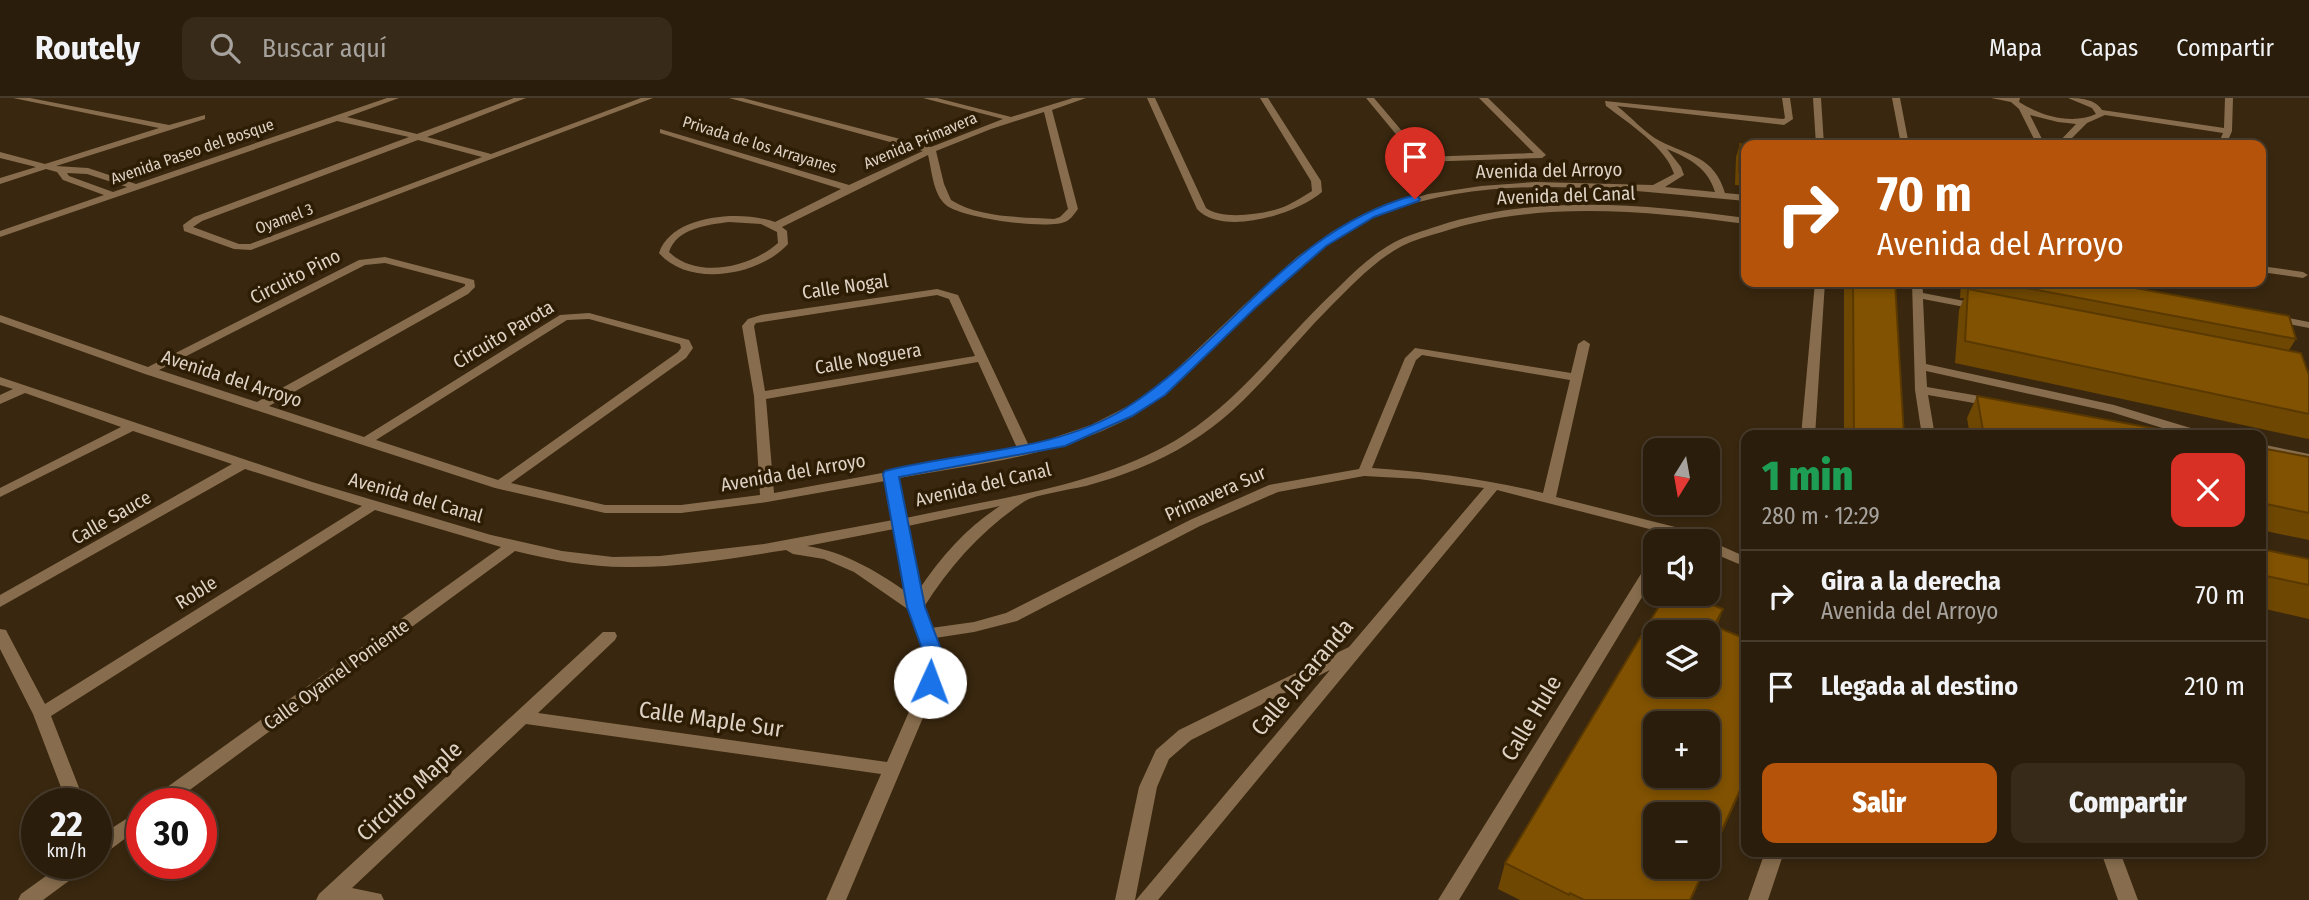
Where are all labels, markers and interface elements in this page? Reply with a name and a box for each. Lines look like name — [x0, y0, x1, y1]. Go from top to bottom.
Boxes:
search box — [182, 17, 672, 80]
text: Routely — [35, 28, 140, 68]
icon: search — [206, 29, 244, 67]
text: Buscar aquí — [262, 33, 387, 64]
text: Mapa — [1989, 34, 2042, 62]
text: Capas — [2080, 34, 2138, 62]
text: Compartir — [2176, 34, 2274, 62]
street label: Avenida Primavera — [861, 108, 980, 173]
street label: Privada de los Arrayanes — [680, 112, 840, 177]
street label: Avenida Paseo del Bosque — [108, 115, 276, 188]
pin — [1385, 127, 1445, 199]
icon: arrive — [1396, 138, 1434, 176]
street label: Avenida del Arroyo — [1476, 158, 1623, 183]
text: 70 m — [1877, 165, 1972, 224]
icon: right — [1762, 168, 1853, 259]
street label: Avenida del Canal — [1496, 182, 1636, 209]
street label: Oyamel 3 — [253, 199, 316, 238]
text: Avenida del Arroyo — [1877, 225, 2124, 263]
street label: Circuito Pino — [246, 244, 344, 309]
street label: Calle Nogal — [801, 269, 890, 304]
street label: Circuito Parota — [449, 295, 558, 373]
street label: Calle Noguera — [813, 338, 923, 379]
street label: Avenida del Arroyo — [159, 345, 305, 412]
north arrow — [1643, 438, 1720, 514]
map controls — [1643, 438, 1720, 879]
street label: Avenida del Arroyo — [719, 448, 867, 497]
text: 1 min — [1762, 451, 1853, 501]
button: close — [2171, 453, 2245, 527]
street label: Avenida del Canal — [913, 458, 1053, 511]
street label: Primavera Sur — [1161, 461, 1270, 526]
street label: Avenida del Canal — [346, 467, 486, 528]
street label: Calle Sauce — [67, 485, 155, 549]
text: 280 m · 12:29 — [1762, 502, 1880, 530]
button: sound — [1643, 529, 1720, 606]
text: Gira a la derecha — [1821, 566, 2001, 597]
street label: Roble — [171, 571, 221, 614]
icon: right — [1762, 577, 1800, 615]
text: 70 m — [2195, 580, 2245, 611]
text: Avenida del Arroyo — [1821, 597, 1998, 625]
street label: Calle Jacaranda — [1245, 613, 1359, 741]
street label: Calle Oyamel Poniente — [259, 614, 414, 735]
button: layers — [1643, 620, 1720, 697]
position arrow — [893, 645, 967, 719]
icon: arrive — [1762, 668, 1800, 706]
street label: Calle Hule — [1495, 670, 1567, 766]
text: Llegada al destino — [1821, 671, 2018, 702]
text: 210 m — [2184, 671, 2245, 702]
street label: Calle Maple Sur — [637, 695, 785, 743]
button: + — [1643, 711, 1720, 788]
street label: Circuito Maple — [350, 735, 468, 847]
button: Salir — [1762, 763, 1997, 843]
button: Compartir — [2011, 763, 2245, 843]
speed limit sign: 30 — [126, 788, 217, 879]
button: − — [1643, 802, 1720, 879]
text: 22 — [50, 803, 83, 845]
text: km/h — [46, 840, 87, 862]

